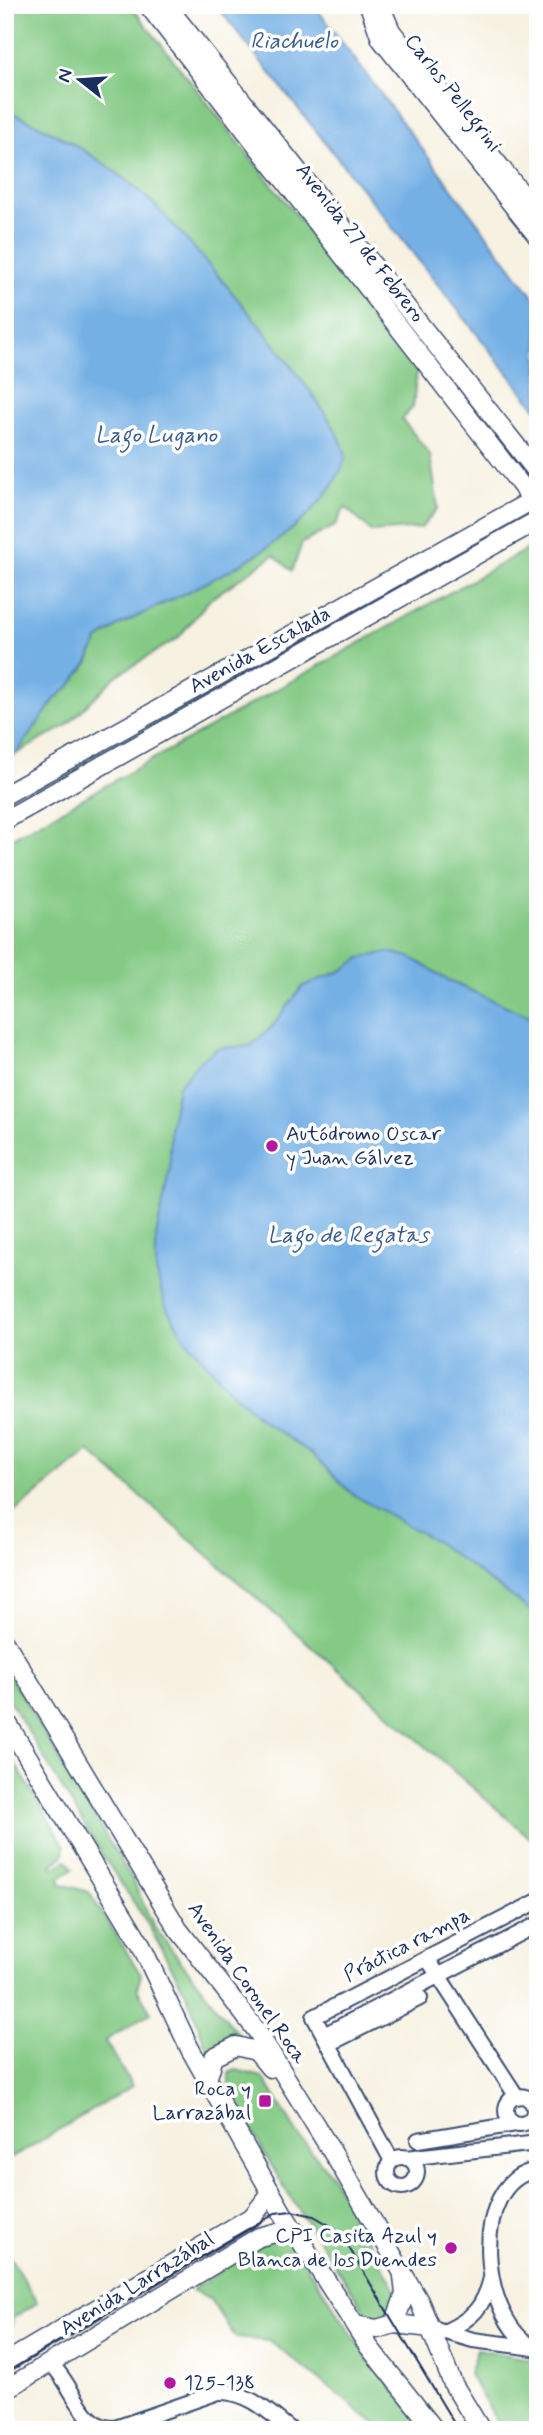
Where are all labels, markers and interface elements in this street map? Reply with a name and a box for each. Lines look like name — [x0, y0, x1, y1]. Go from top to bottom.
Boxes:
water label: Riachuelo — [250, 27, 339, 57]
street label: Carlos Pellegrini — [396, 28, 508, 159]
north arrow — [46, 46, 116, 116]
text: N — [51, 66, 79, 85]
street label: Avenida 27 de Febrero — [289, 158, 431, 328]
water label: Lago Lugano — [95, 421, 218, 453]
street label: Avenida Escalada — [184, 600, 336, 700]
place label: Autódromo Oscar y Juan Gálvez — [286, 1120, 441, 1172]
marker: Autódromo Oscar y Juan Gálvez — [264, 1138, 280, 1154]
water label: Lago de Regatas — [267, 1221, 430, 1253]
street label: Avenida Coronel Roca — [181, 1897, 314, 2070]
street label: Práctica rampa — [339, 1901, 475, 1989]
place label: Roca y Larrazábal — [153, 2075, 251, 2127]
marker: Roca y Larrazábal — [257, 2093, 273, 2109]
place label: CPI Casita Azul y Blanca de los Duendes — [238, 2222, 437, 2274]
street label: Avenida Larrazábal — [55, 2225, 219, 2343]
marker: CPI Casita Azul y Blanca de los Duendes — [443, 2240, 459, 2256]
place label: 125-138 — [184, 2369, 255, 2397]
marker: 125-138 — [162, 2375, 178, 2391]

